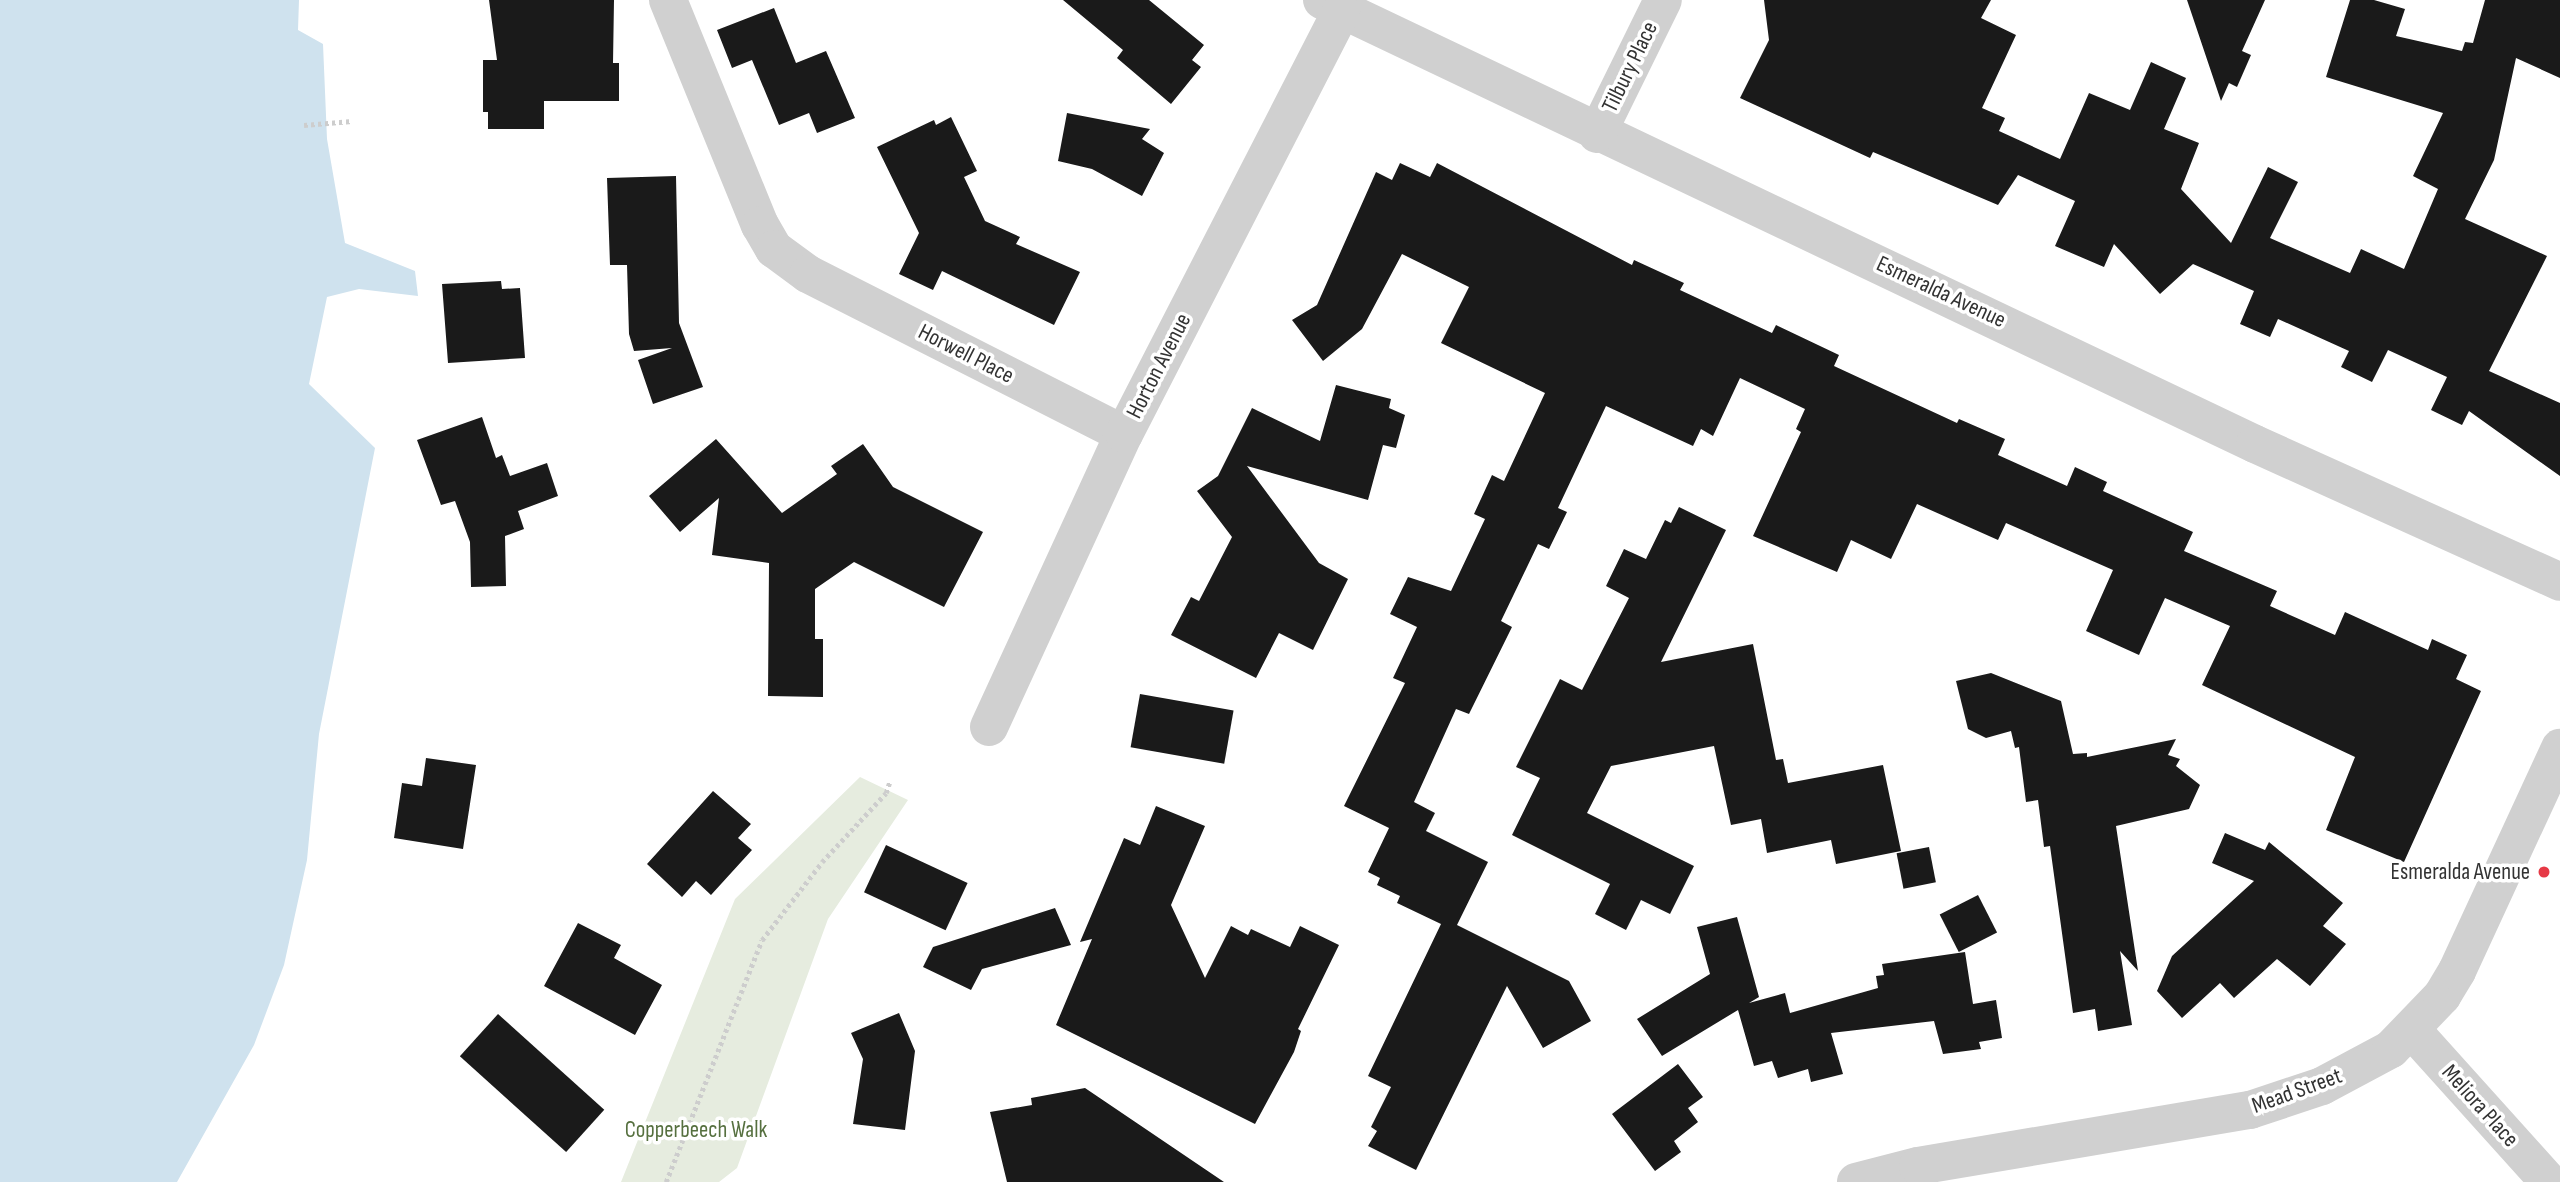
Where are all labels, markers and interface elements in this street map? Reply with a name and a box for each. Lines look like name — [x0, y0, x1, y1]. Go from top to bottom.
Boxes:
street label: Tilbury Place — [1596, 17, 1664, 117]
street label: Esmeralda Avenue — [1872, 250, 2010, 334]
street label: Horton Avenue — [1121, 309, 1197, 423]
street label: Horwell Place — [914, 318, 1018, 390]
place label: Esmeralda Avenue — [2391, 858, 2530, 886]
marker: Esmeralda Avenue — [2536, 864, 2552, 880]
street label: Meliora Place — [2436, 1059, 2524, 1153]
street label: Mead Street — [2248, 1062, 2346, 1120]
park label: Copperbeech Walk — [625, 1116, 767, 1144]

